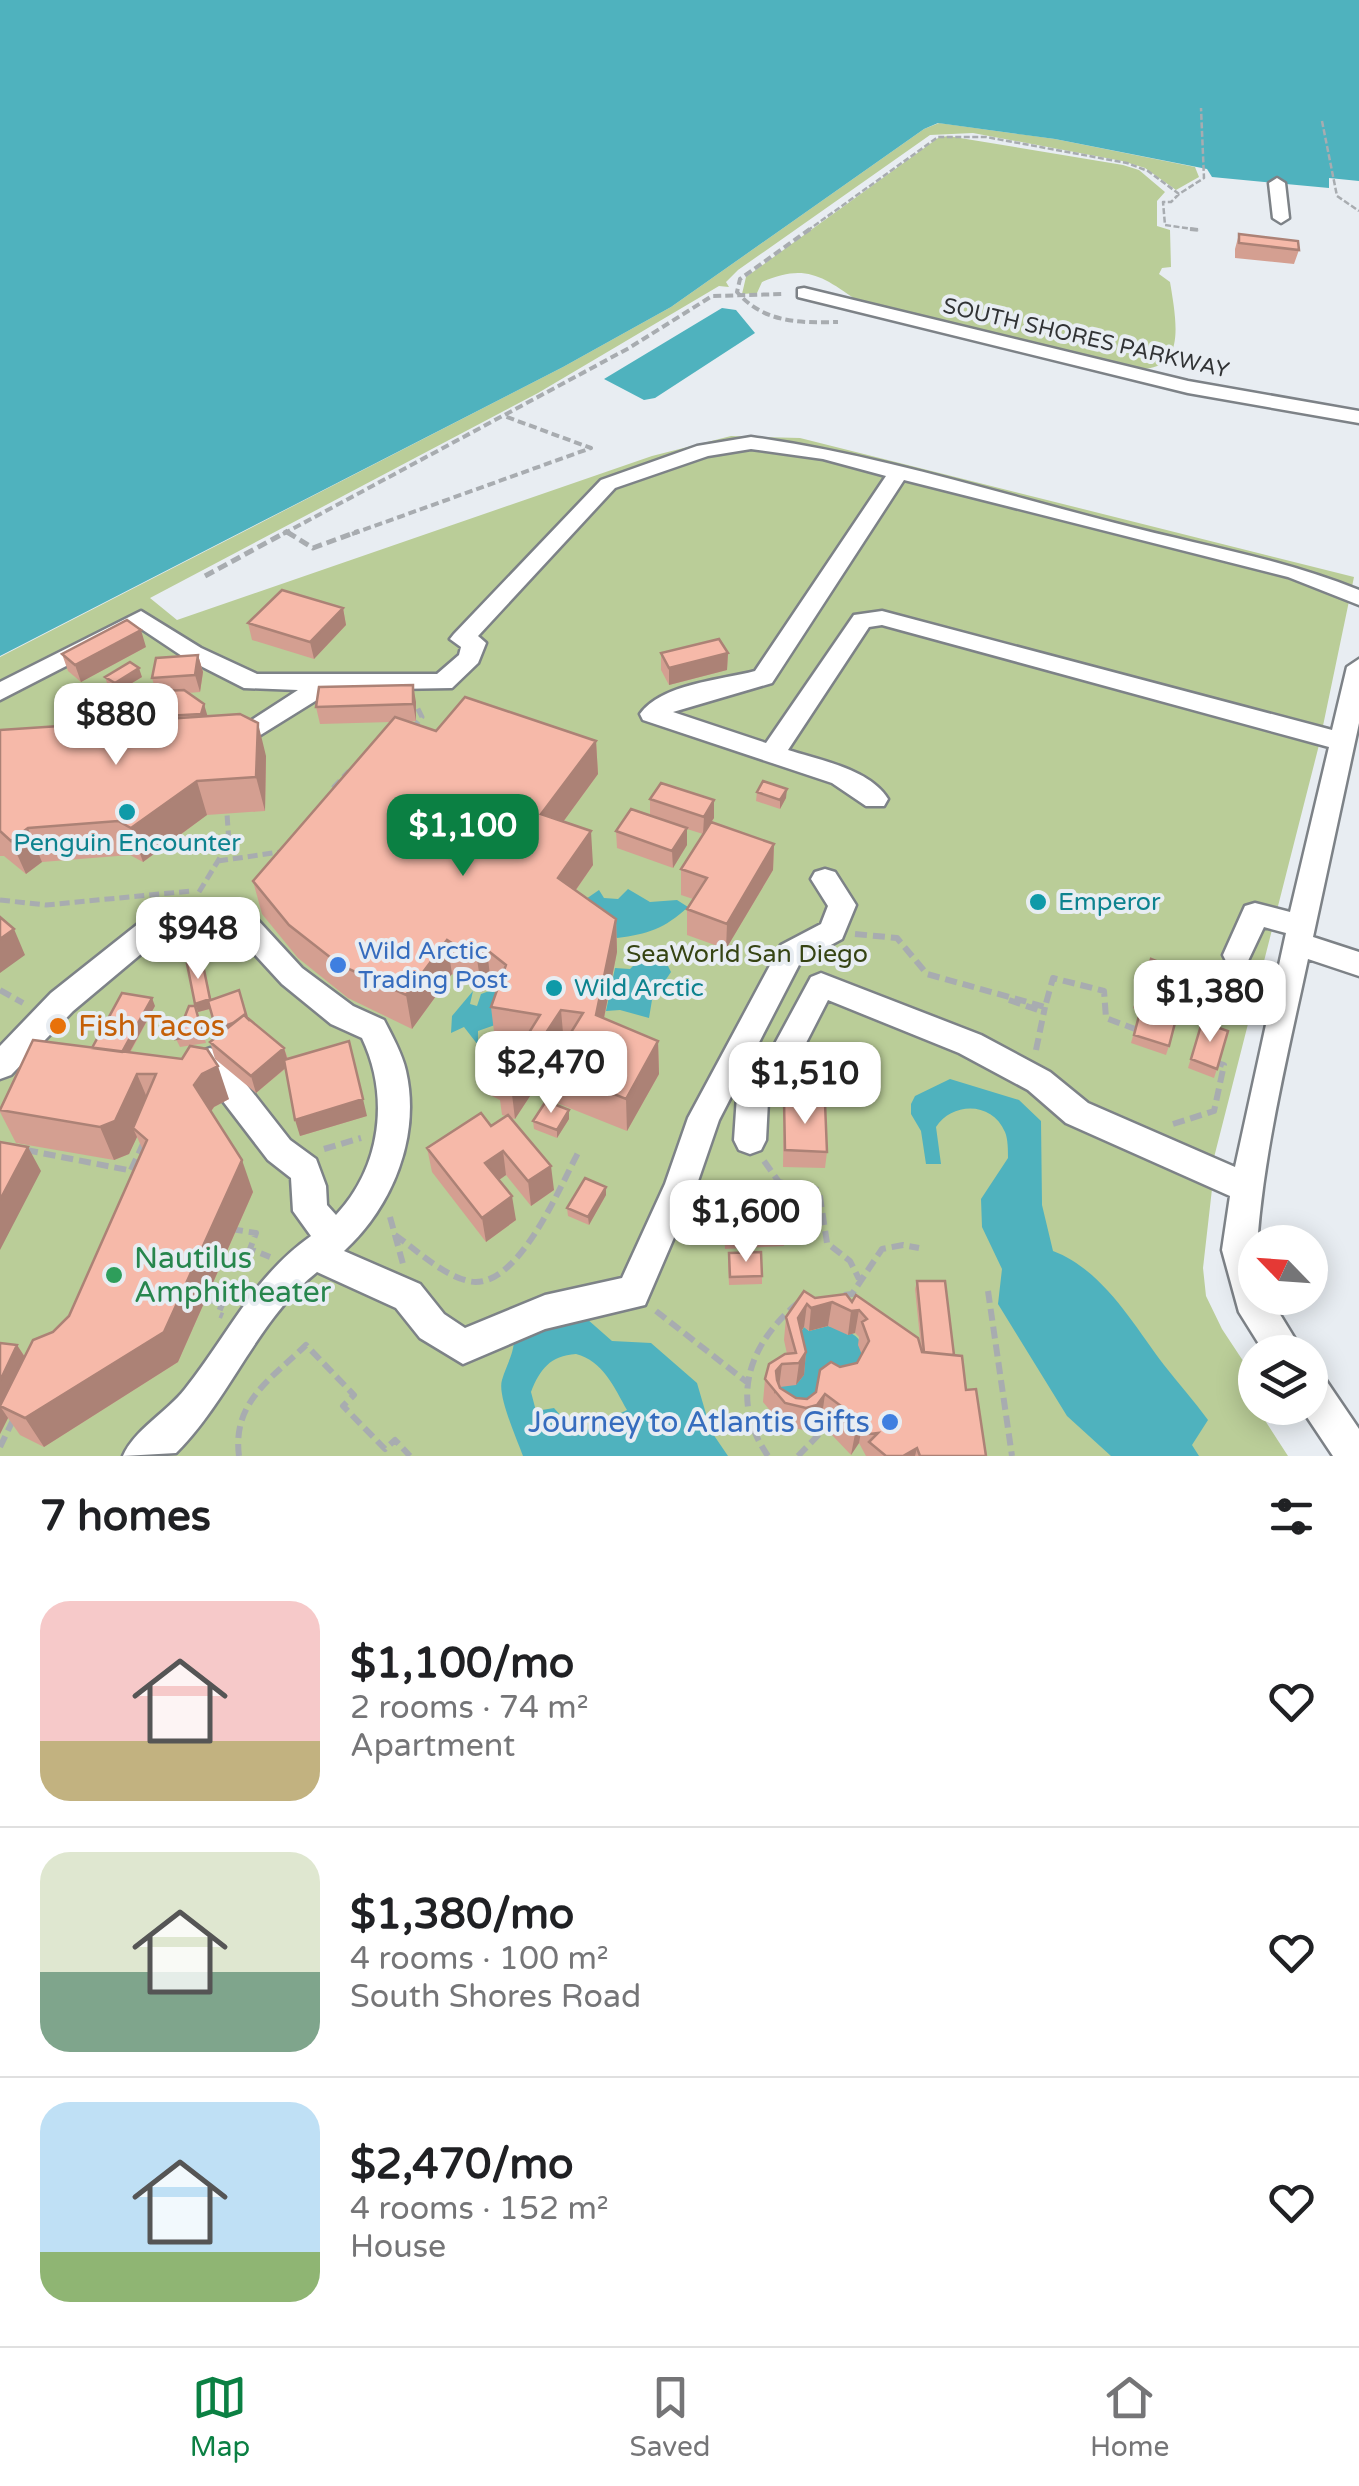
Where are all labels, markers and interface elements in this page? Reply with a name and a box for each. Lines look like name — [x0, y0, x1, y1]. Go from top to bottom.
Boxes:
street label: SOUTH SHORES PARKWAY — [940, 292, 1232, 384]
pin: $880 — [57, 683, 175, 768]
text: $880 — [76, 696, 156, 734]
pin: $1,100 — [382, 794, 544, 879]
marker: Penguin Encounter — [116, 801, 138, 823]
text: $1,100 — [409, 807, 517, 845]
place label: Penguin Encounter — [13, 828, 241, 858]
place label: Emperor — [1058, 887, 1161, 917]
marker: Emperor — [1027, 891, 1049, 913]
pin: $948 — [139, 897, 257, 982]
text: $948 — [158, 910, 238, 948]
place label: Wild Arctic Trading Post — [358, 936, 508, 995]
park label: SeaWorld San Diego — [626, 939, 868, 969]
marker: Wild Arctic Trading Post — [327, 954, 349, 976]
pin: $1,380 — [1129, 960, 1291, 1045]
place label: Wild Arctic — [574, 973, 704, 1003]
text: $1,380 — [1156, 973, 1264, 1011]
marker: Wild Arctic — [543, 977, 565, 999]
place label: Fish Tacos — [78, 1008, 225, 1045]
marker: Fish Tacos — [47, 1015, 69, 1037]
pin: $2,470 — [470, 1031, 632, 1116]
pin: $1,510 — [724, 1042, 886, 1127]
text: $2,470 — [497, 1044, 605, 1082]
text: $1,510 — [751, 1055, 859, 1093]
pin: $1,600 — [665, 1180, 827, 1265]
text: $1,600 — [692, 1193, 800, 1231]
north arrow — [1238, 1225, 1328, 1315]
map controls — [1238, 1225, 1328, 1425]
place label: Nautilus Amphitheater — [134, 1240, 332, 1311]
marker: Nautilus Amphitheater — [103, 1264, 125, 1286]
button: layers — [1238, 1335, 1328, 1425]
place label: Journey to Atlantis Gifts — [528, 1404, 870, 1441]
marker: Journey to Atlantis Gifts — [879, 1411, 901, 1433]
icon: filters — [1264, 1489, 1319, 1544]
text: 7 homes — [40, 1491, 211, 1542]
text: $1,100/mo — [350, 1638, 574, 1689]
icon: home — [120, 1641, 240, 1761]
icon: heart — [1264, 1674, 1319, 1729]
text: 2 rooms · 74 m² — [350, 1689, 589, 1727]
text: Apartment — [350, 1727, 515, 1765]
text: $1,380/mo — [350, 1889, 574, 1940]
icon: home — [120, 1892, 240, 2012]
icon: heart — [1264, 1925, 1319, 1980]
text: 4 rooms · 100 m² — [350, 1940, 609, 1978]
text: South Shores Road — [350, 1978, 641, 2016]
text: $2,470/mo — [350, 2139, 574, 2190]
icon: home — [120, 2142, 240, 2262]
icon: heart — [1264, 2175, 1319, 2230]
text: 4 rooms · 152 m² — [350, 2190, 609, 2228]
text: House — [350, 2228, 446, 2266]
tab: Map — [190, 2370, 250, 2464]
tab: Saved — [630, 2370, 711, 2464]
tab: Home — [1090, 2370, 1169, 2464]

